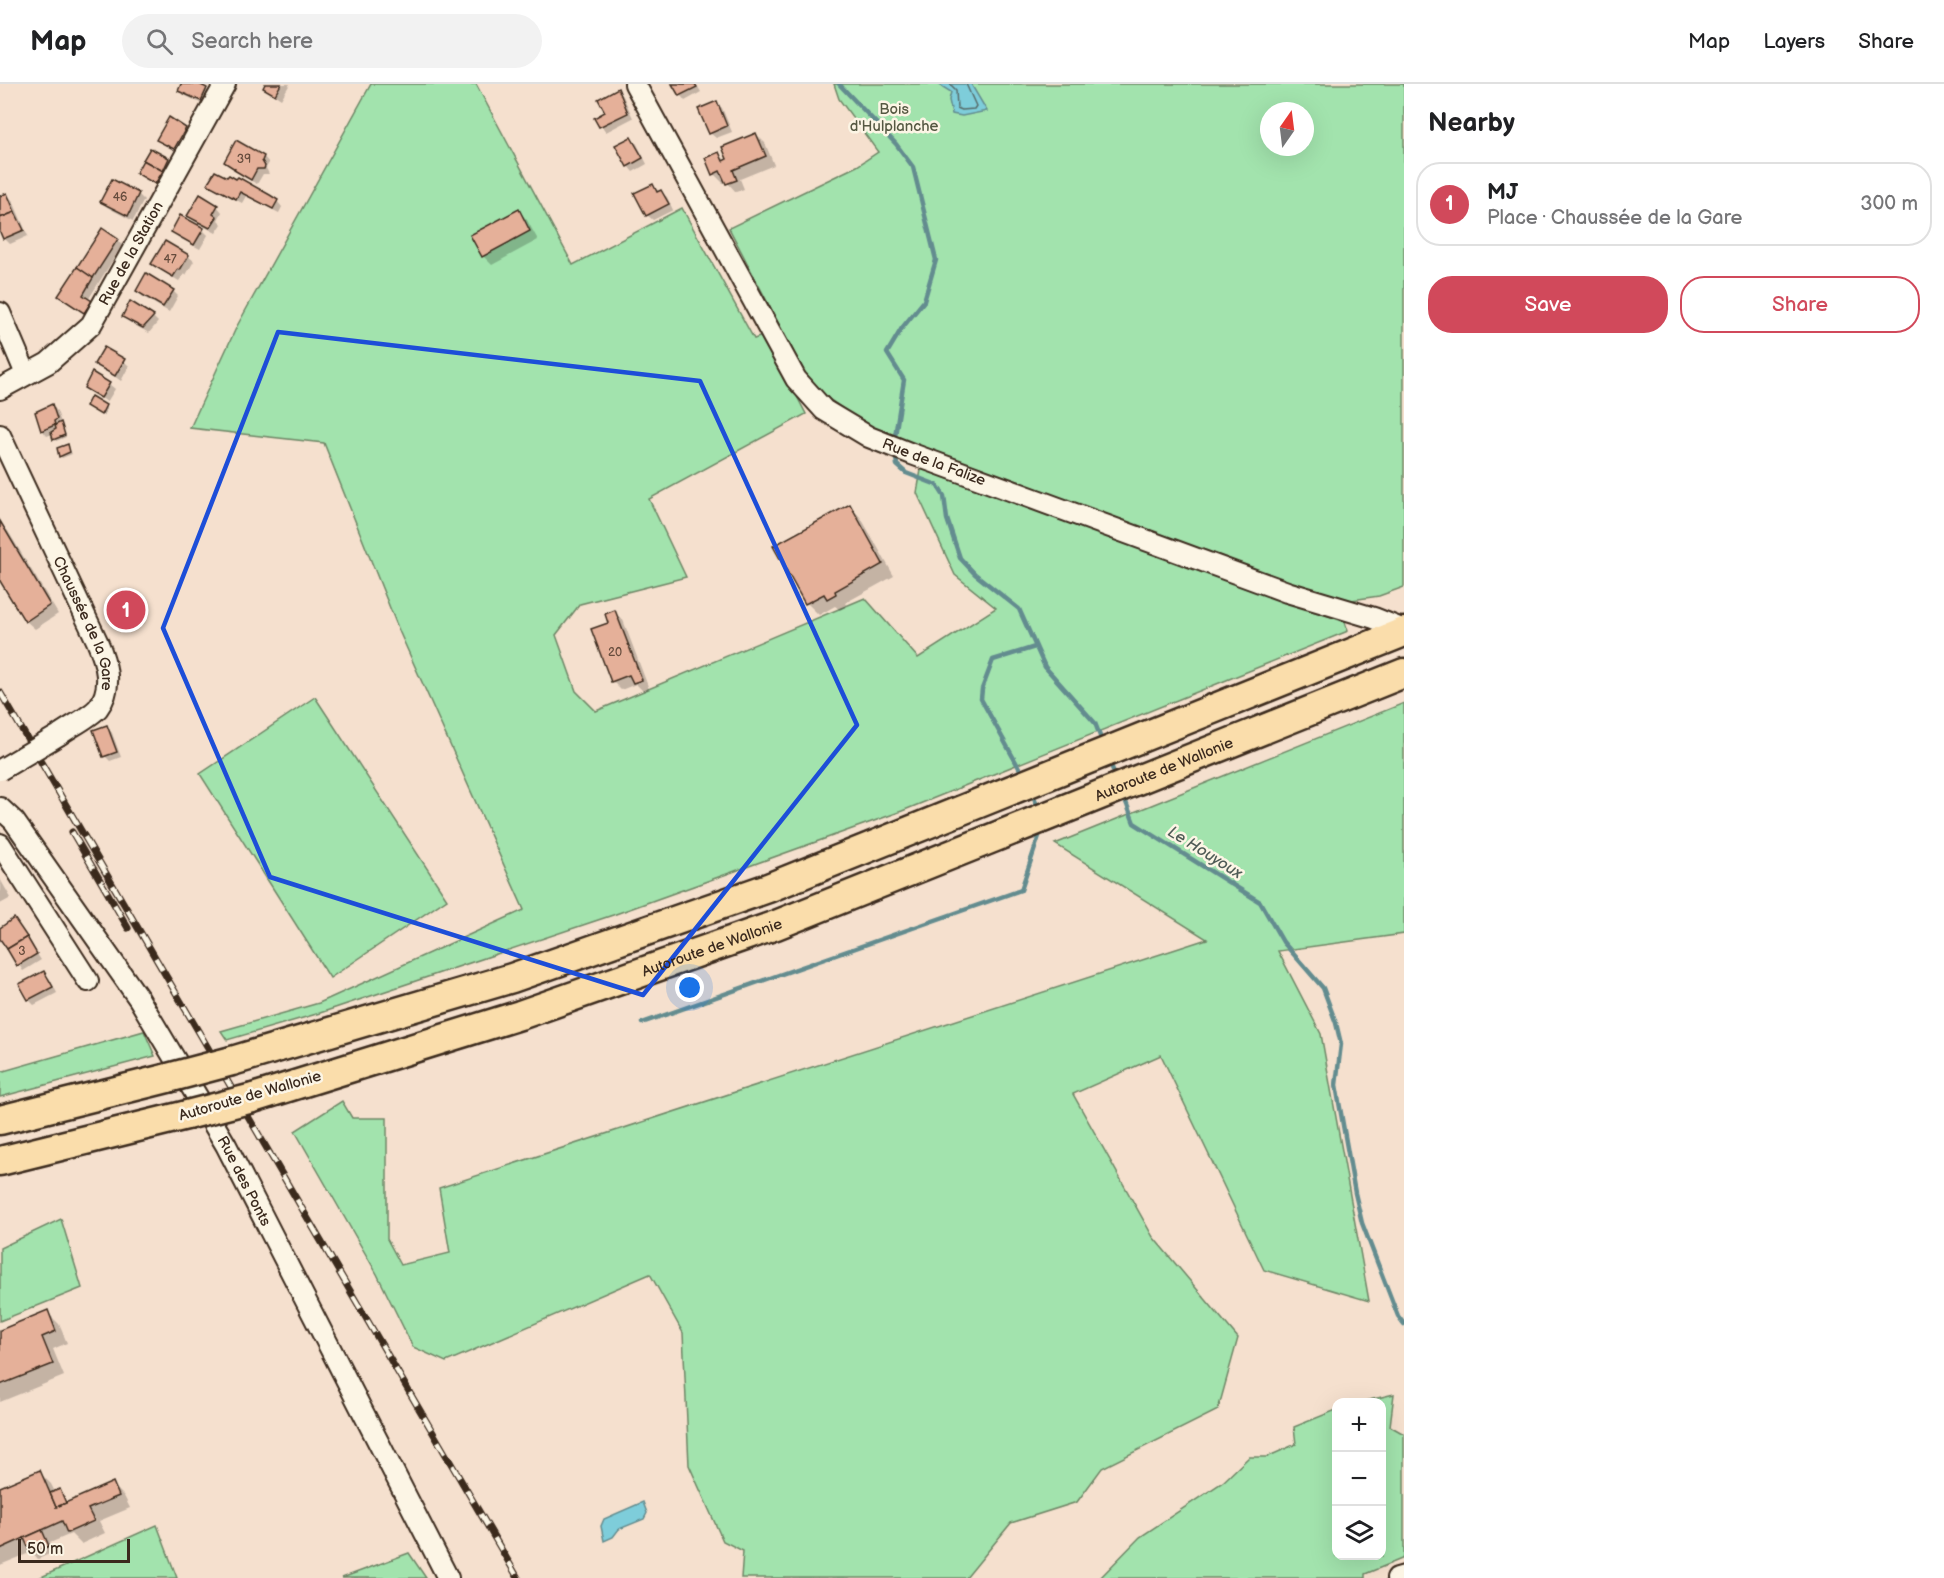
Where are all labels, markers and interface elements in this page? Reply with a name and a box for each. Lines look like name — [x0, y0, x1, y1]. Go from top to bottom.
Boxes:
search box — [122, 14, 542, 68]
text: Map — [30, 25, 86, 58]
icon: search — [143, 25, 176, 58]
text: Search here — [191, 28, 313, 55]
text: Map — [1688, 29, 1730, 54]
text: Layers — [1763, 29, 1825, 54]
text: Share — [1858, 29, 1914, 54]
park label: Bois d'Hulplanche — [850, 100, 938, 136]
north arrow — [1260, 102, 1314, 156]
text: Nearby — [1428, 108, 1515, 139]
house number: 39 — [237, 152, 251, 167]
text: MJ — [1487, 179, 1518, 206]
house number: 46 — [113, 190, 127, 205]
text: 1 — [1445, 192, 1454, 216]
text: 300 m — [1860, 192, 1918, 216]
street label: Rue de la Station — [94, 198, 167, 309]
text: Place · Chaussée de la Gare — [1487, 206, 1742, 230]
house number: 47 — [163, 252, 177, 267]
button: Save — [1428, 276, 1668, 333]
button: Share — [1680, 276, 1920, 333]
street label: Rue de la Falize — [880, 434, 989, 490]
street label: Chaussée de la Gare — [49, 553, 117, 692]
pin: 1 — [106, 588, 146, 632]
house number: 20 — [608, 645, 622, 660]
street label: Autoroute de Wallonie — [1092, 733, 1236, 806]
water label: Le Houyoux — [1164, 823, 1246, 884]
street label: Autoroute de Wallonie — [639, 914, 785, 981]
house number: 3 — [18, 944, 26, 959]
your location — [675, 973, 704, 1002]
street label: Autoroute de Wallonie — [177, 1067, 323, 1125]
street label: Rue des Ponts — [213, 1132, 276, 1230]
map controls — [1332, 1398, 1386, 1560]
button: + — [1332, 1398, 1386, 1452]
button: − — [1332, 1452, 1386, 1506]
button: layers — [1332, 1506, 1386, 1560]
scale bar — [18, 1536, 130, 1564]
text: 50 m — [27, 1540, 63, 1559]

